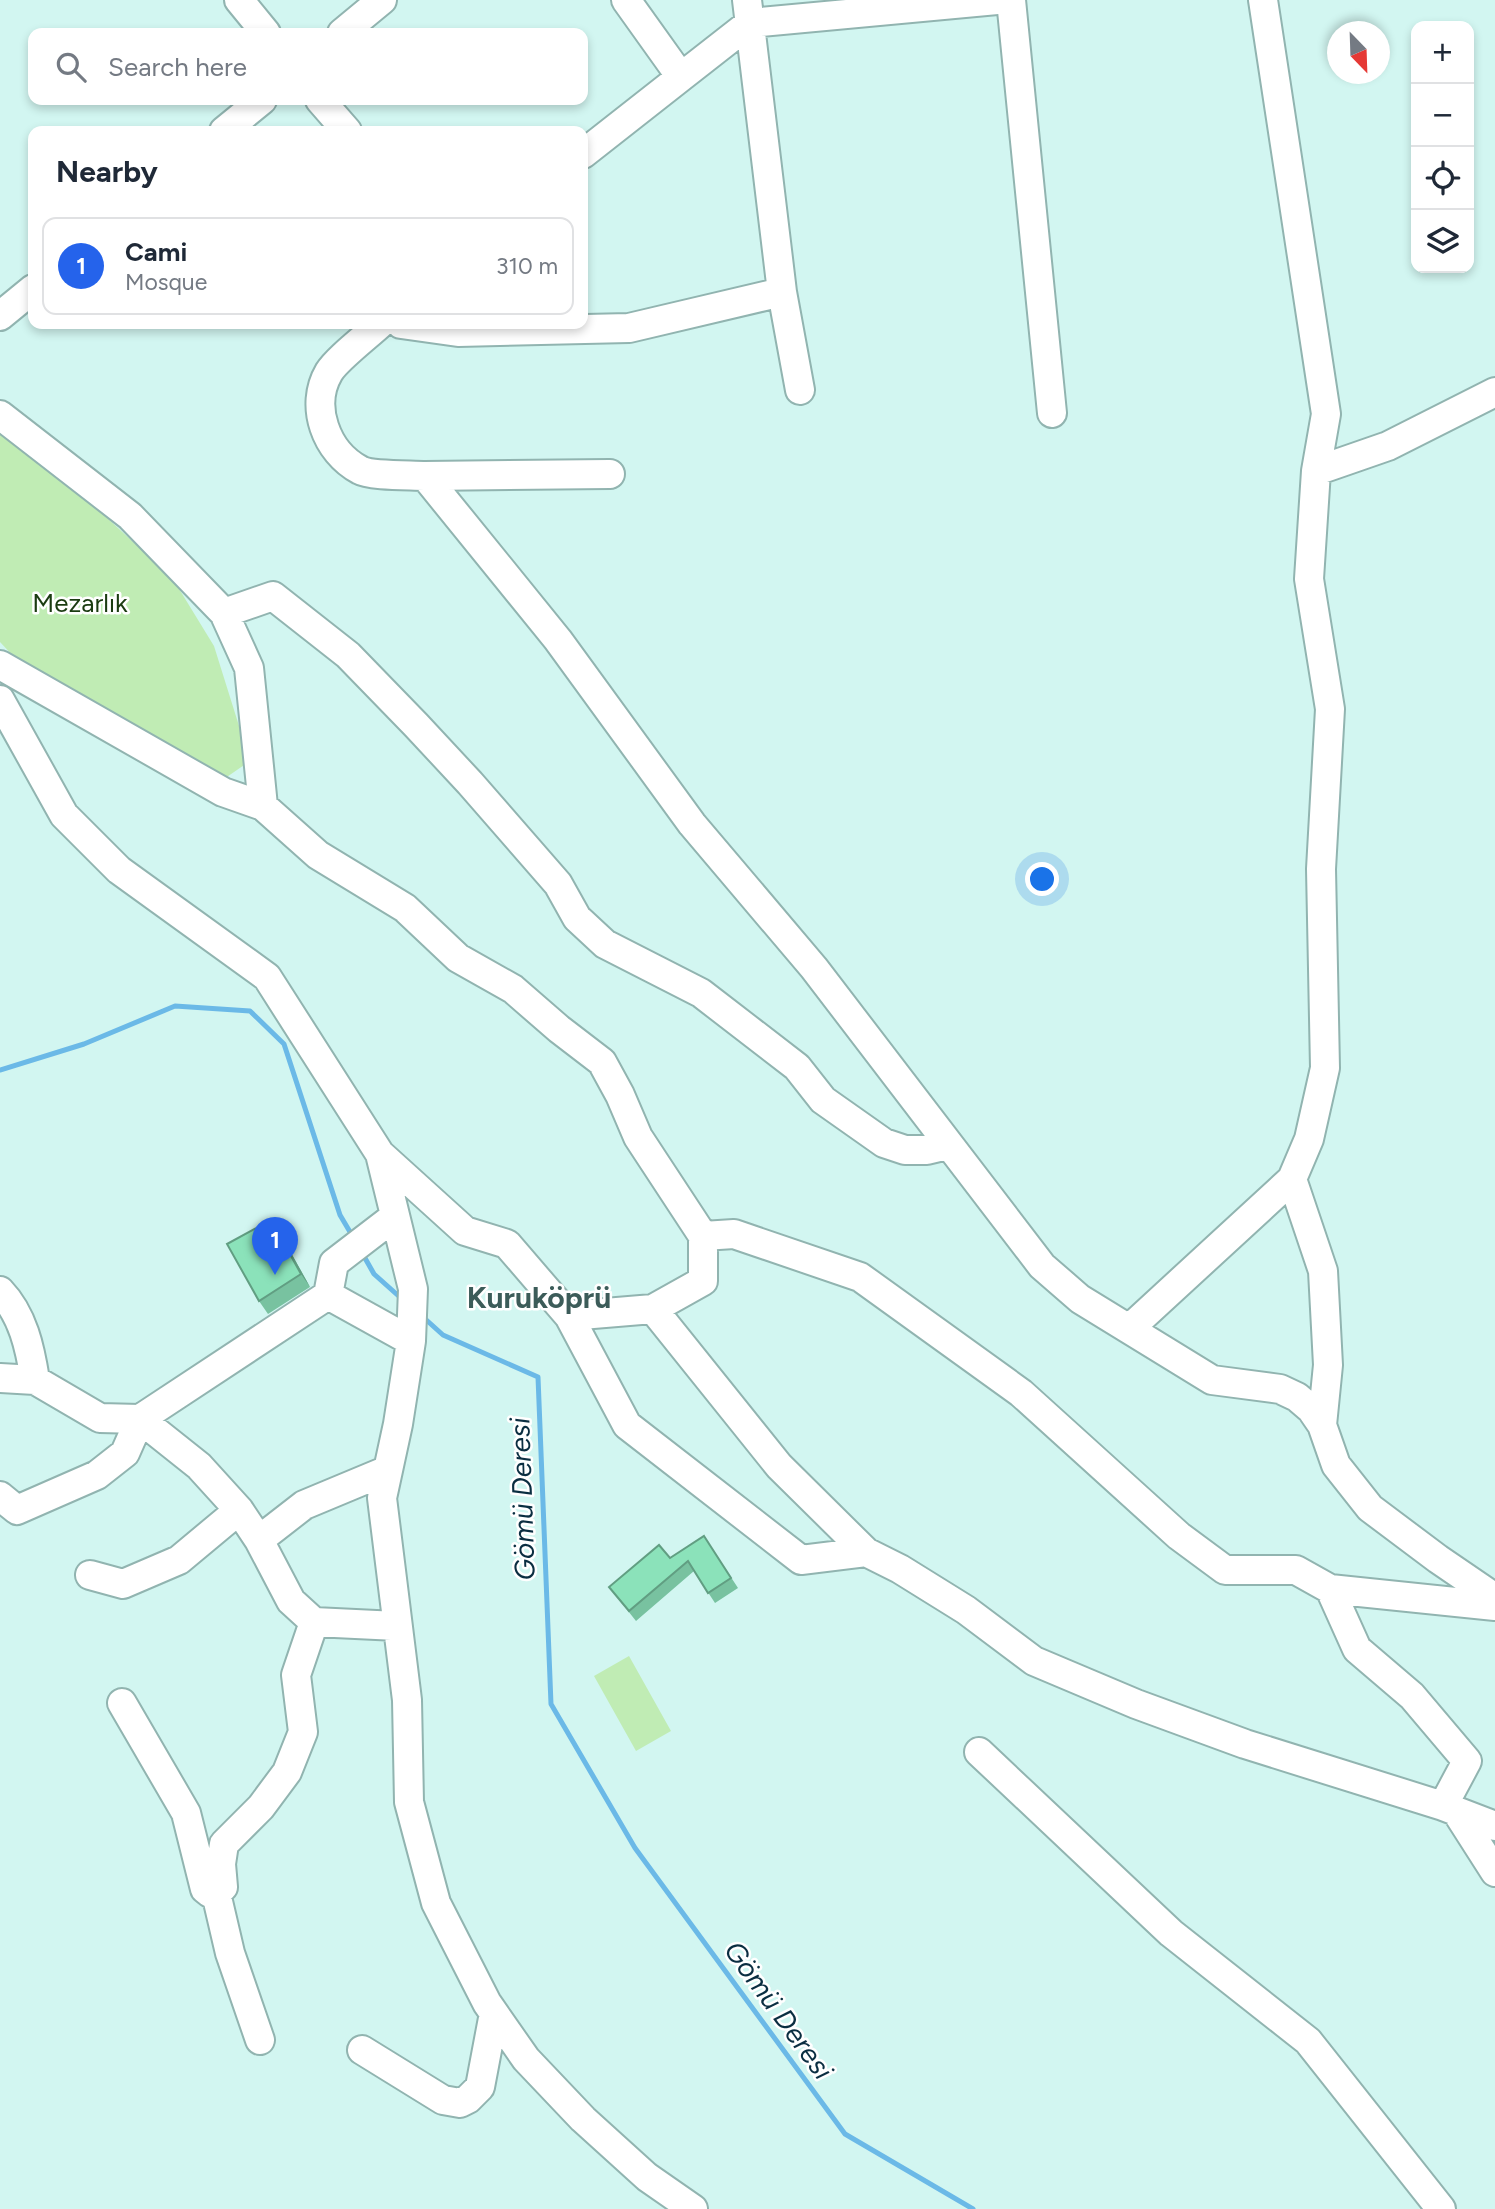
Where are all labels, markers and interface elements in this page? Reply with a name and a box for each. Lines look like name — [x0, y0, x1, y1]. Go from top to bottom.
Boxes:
north arrow — [1327, 21, 1390, 84]
map controls — [1411, 21, 1474, 273]
button: + — [1411, 21, 1474, 84]
search box — [28, 28, 588, 105]
icon: search — [52, 48, 90, 86]
text: Search here — [108, 51, 247, 83]
button: − — [1411, 84, 1474, 147]
button: locate — [1411, 147, 1474, 210]
text: Nearby — [56, 153, 158, 190]
button: layers — [1411, 210, 1474, 273]
text: Cami — [125, 236, 187, 268]
text: 1 — [76, 252, 86, 280]
text: 310 m — [496, 252, 558, 280]
text: Mosque — [125, 268, 207, 296]
park label: Mezarlık — [32, 587, 128, 619]
your location — [1025, 862, 1059, 896]
pin: 1 — [252, 1217, 298, 1275]
district label: Kuruköprü — [467, 1279, 611, 1316]
water label: Gömü Deresi — [502, 1416, 542, 1581]
water label: Gömü Deresi — [717, 1934, 841, 2086]

